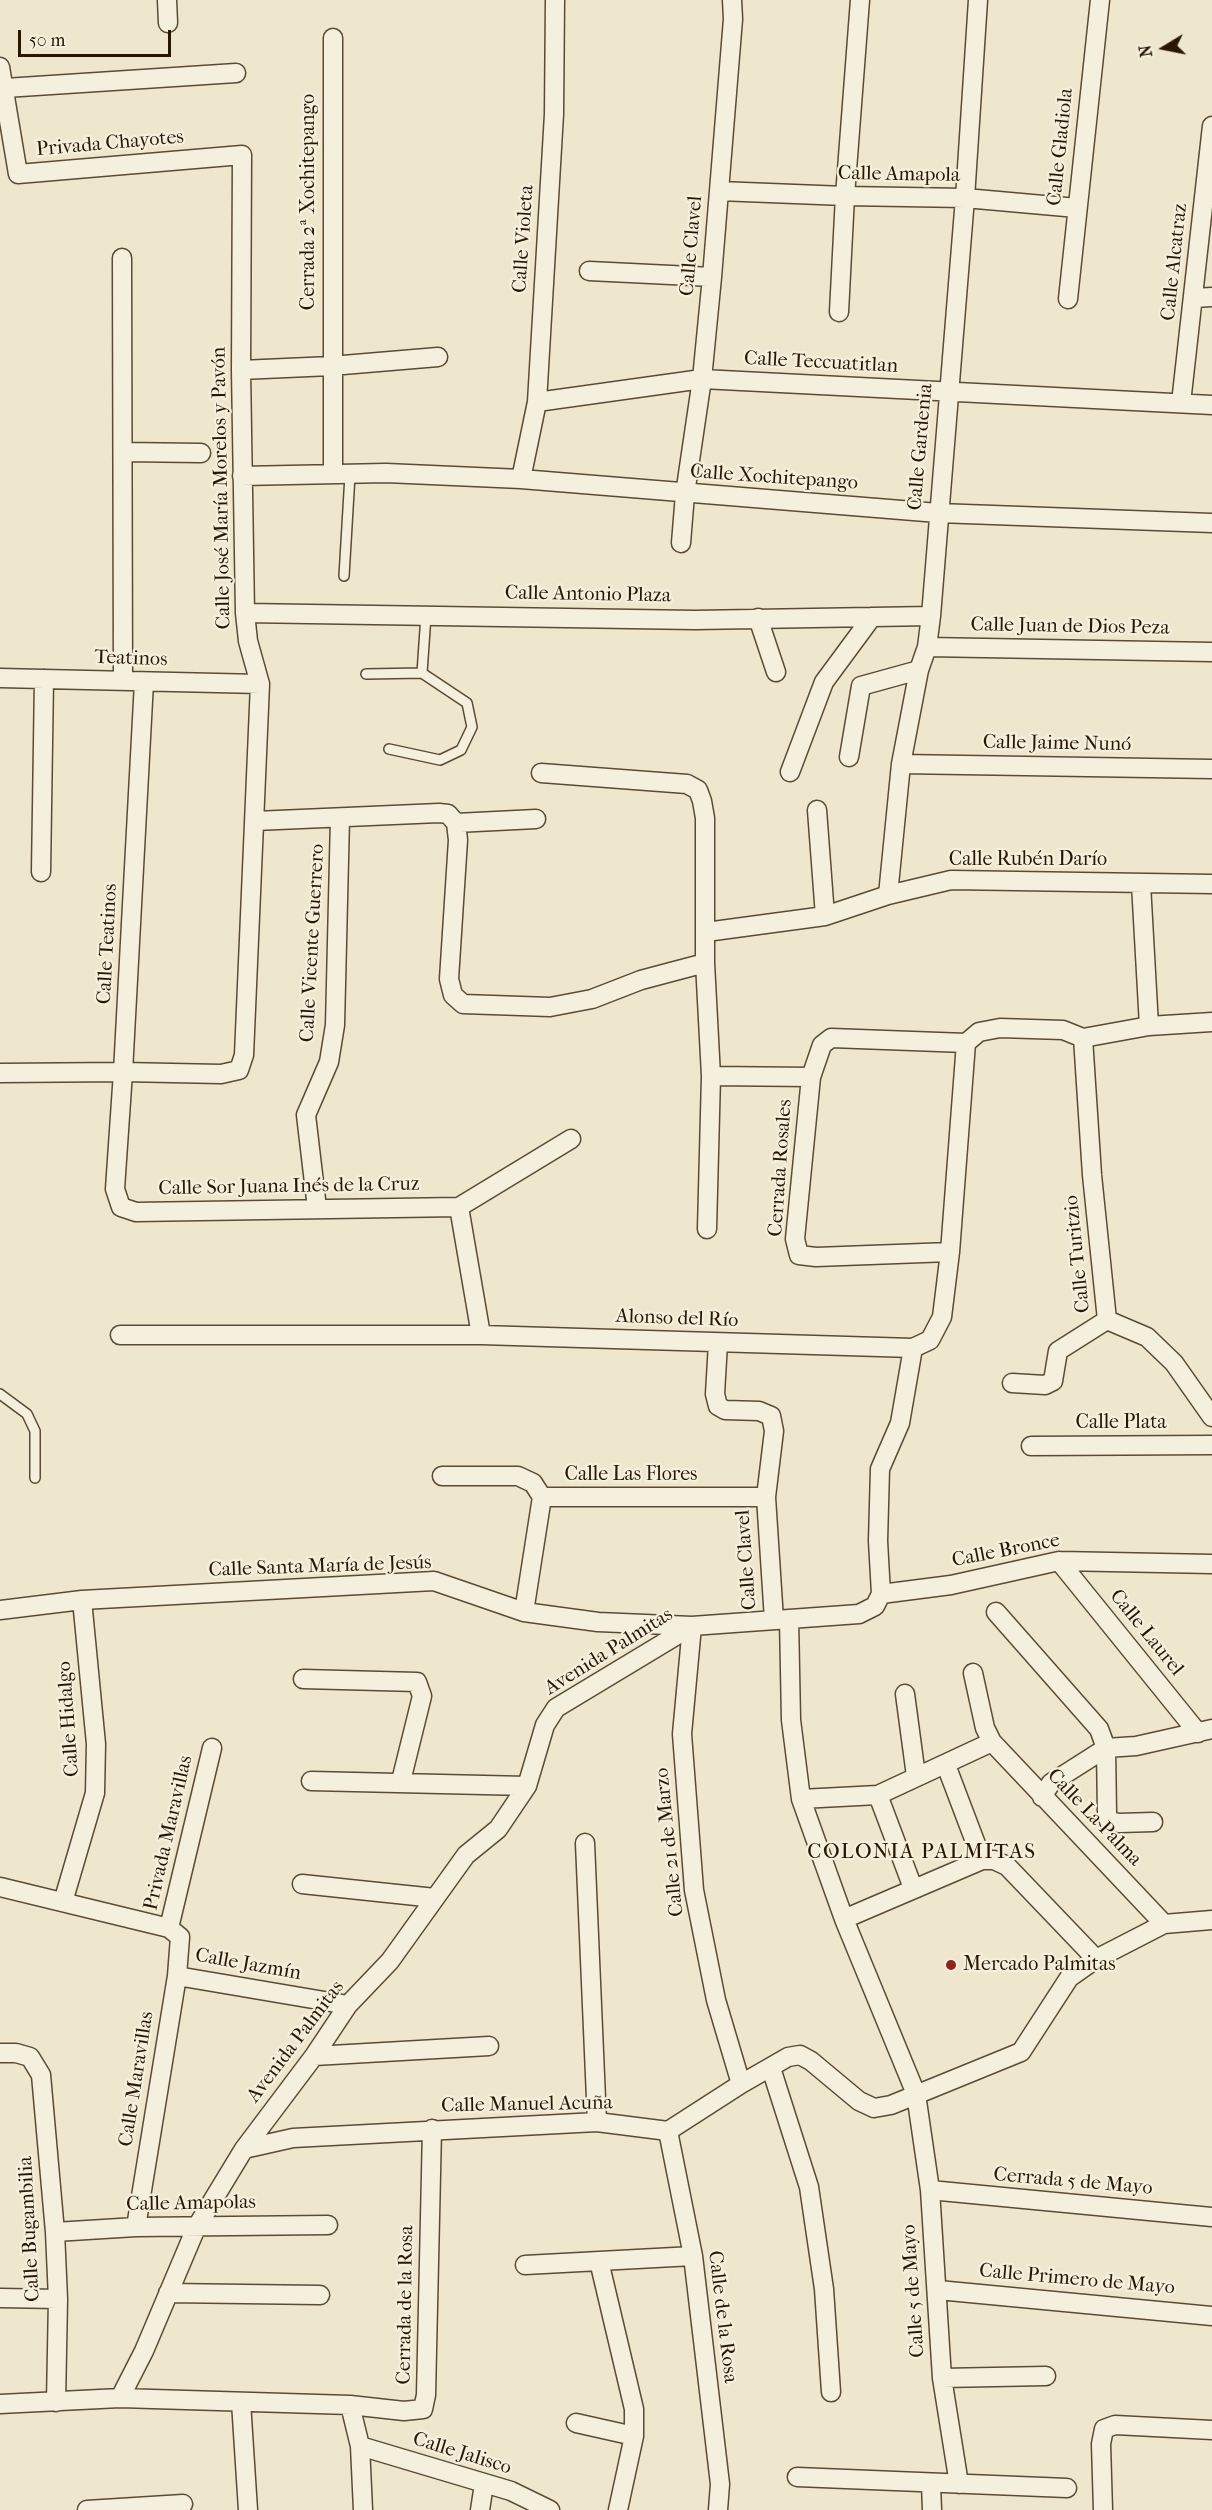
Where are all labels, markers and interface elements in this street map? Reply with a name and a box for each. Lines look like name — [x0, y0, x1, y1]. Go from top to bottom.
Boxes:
scale bar — [21, 18, 174, 56]
north arrow — [1134, 18, 1194, 78]
text: 50 m — [29, 30, 65, 51]
text: N — [1135, 44, 1156, 59]
street label: Calle Gladiola — [1043, 87, 1079, 207]
street label: Cerrada 2ª Xochitepango — [297, 94, 321, 310]
street label: Privada Chayotes — [35, 126, 185, 162]
street label: Calle Amapola — [838, 162, 960, 188]
street label: Calle Violeta — [508, 184, 540, 294]
street label: Calle Clavel — [676, 195, 708, 297]
street label: Calle Alcatraz — [1157, 202, 1193, 322]
street label: Calle José María Morelos y Pavón — [208, 347, 236, 629]
street label: Calle Teccuatitlan — [743, 347, 899, 379]
street label: Calle Gardenia — [904, 383, 938, 511]
street label: Calle Xochitepango — [689, 460, 859, 496]
street label: Calle Antonio Plaza — [505, 582, 671, 608]
street label: Calle Juan de Dios Peza — [970, 613, 1170, 641]
street label: Teatinos — [94, 646, 168, 672]
street label: Calle Jaime Nunó — [983, 731, 1131, 757]
street label: Calle Vicente Guerrero — [296, 843, 330, 1043]
street label: Calle Rubén Darío — [949, 848, 1107, 872]
street label: Calle Teatinos — [93, 883, 123, 1005]
street label: Cerrada Rosales — [764, 1098, 798, 1238]
street label: Calle Sor Juana Inés de la Cruz — [158, 1173, 420, 1201]
street label: Calle Turitzio — [1060, 1194, 1096, 1314]
street label: Alonso del Río — [615, 1305, 739, 1333]
street label: Calle Plata — [1075, 1411, 1167, 1435]
street label: Calle Las Flores — [565, 1463, 697, 1487]
street label: Calle Clavel — [732, 1509, 762, 1611]
street label: Calle Bronce — [950, 1529, 1062, 1573]
street label: Calle Santa María de Jesús — [208, 1551, 432, 1583]
street label: Calle Laurel — [1104, 1585, 1188, 1681]
street label: Avenida Palmitas — [540, 1603, 678, 1701]
street label: Calle Hidalgo — [53, 1660, 85, 1778]
street label: Privada Maravillas — [140, 1753, 198, 1913]
street label: Calle La Palma — [1042, 1764, 1146, 1872]
street label: Calle 21 de Marzo — [650, 1766, 690, 1918]
district label: COLONIA PALMITAS — [807, 1840, 1037, 1866]
street label: Calle Jazmín — [193, 1944, 303, 1986]
place label: Mercado Palmitas — [963, 1953, 1116, 1977]
marker: Mercado Palmitas — [944, 1958, 958, 1972]
street label: Avenida Palmitas — [242, 1976, 350, 2108]
street label: Calle Maravillas — [114, 2010, 160, 2148]
street label: Calle Manuel Acuña — [441, 2092, 613, 2118]
street label: Calle Bugambilia — [14, 2156, 46, 2302]
street label: Cerrada 5 de Mayo — [992, 2163, 1154, 2201]
street label: Calle Amapolas — [126, 2191, 256, 2217]
street label: Calle 5 de Mayo — [897, 2224, 931, 2358]
street label: Cerrada de la Rosa — [393, 2225, 419, 2385]
street label: Calle de la Rosa — [702, 2250, 742, 2384]
street label: Calle Primero de Mayo — [978, 2259, 1176, 2301]
street label: Calle Jalisco — [410, 2428, 514, 2480]

